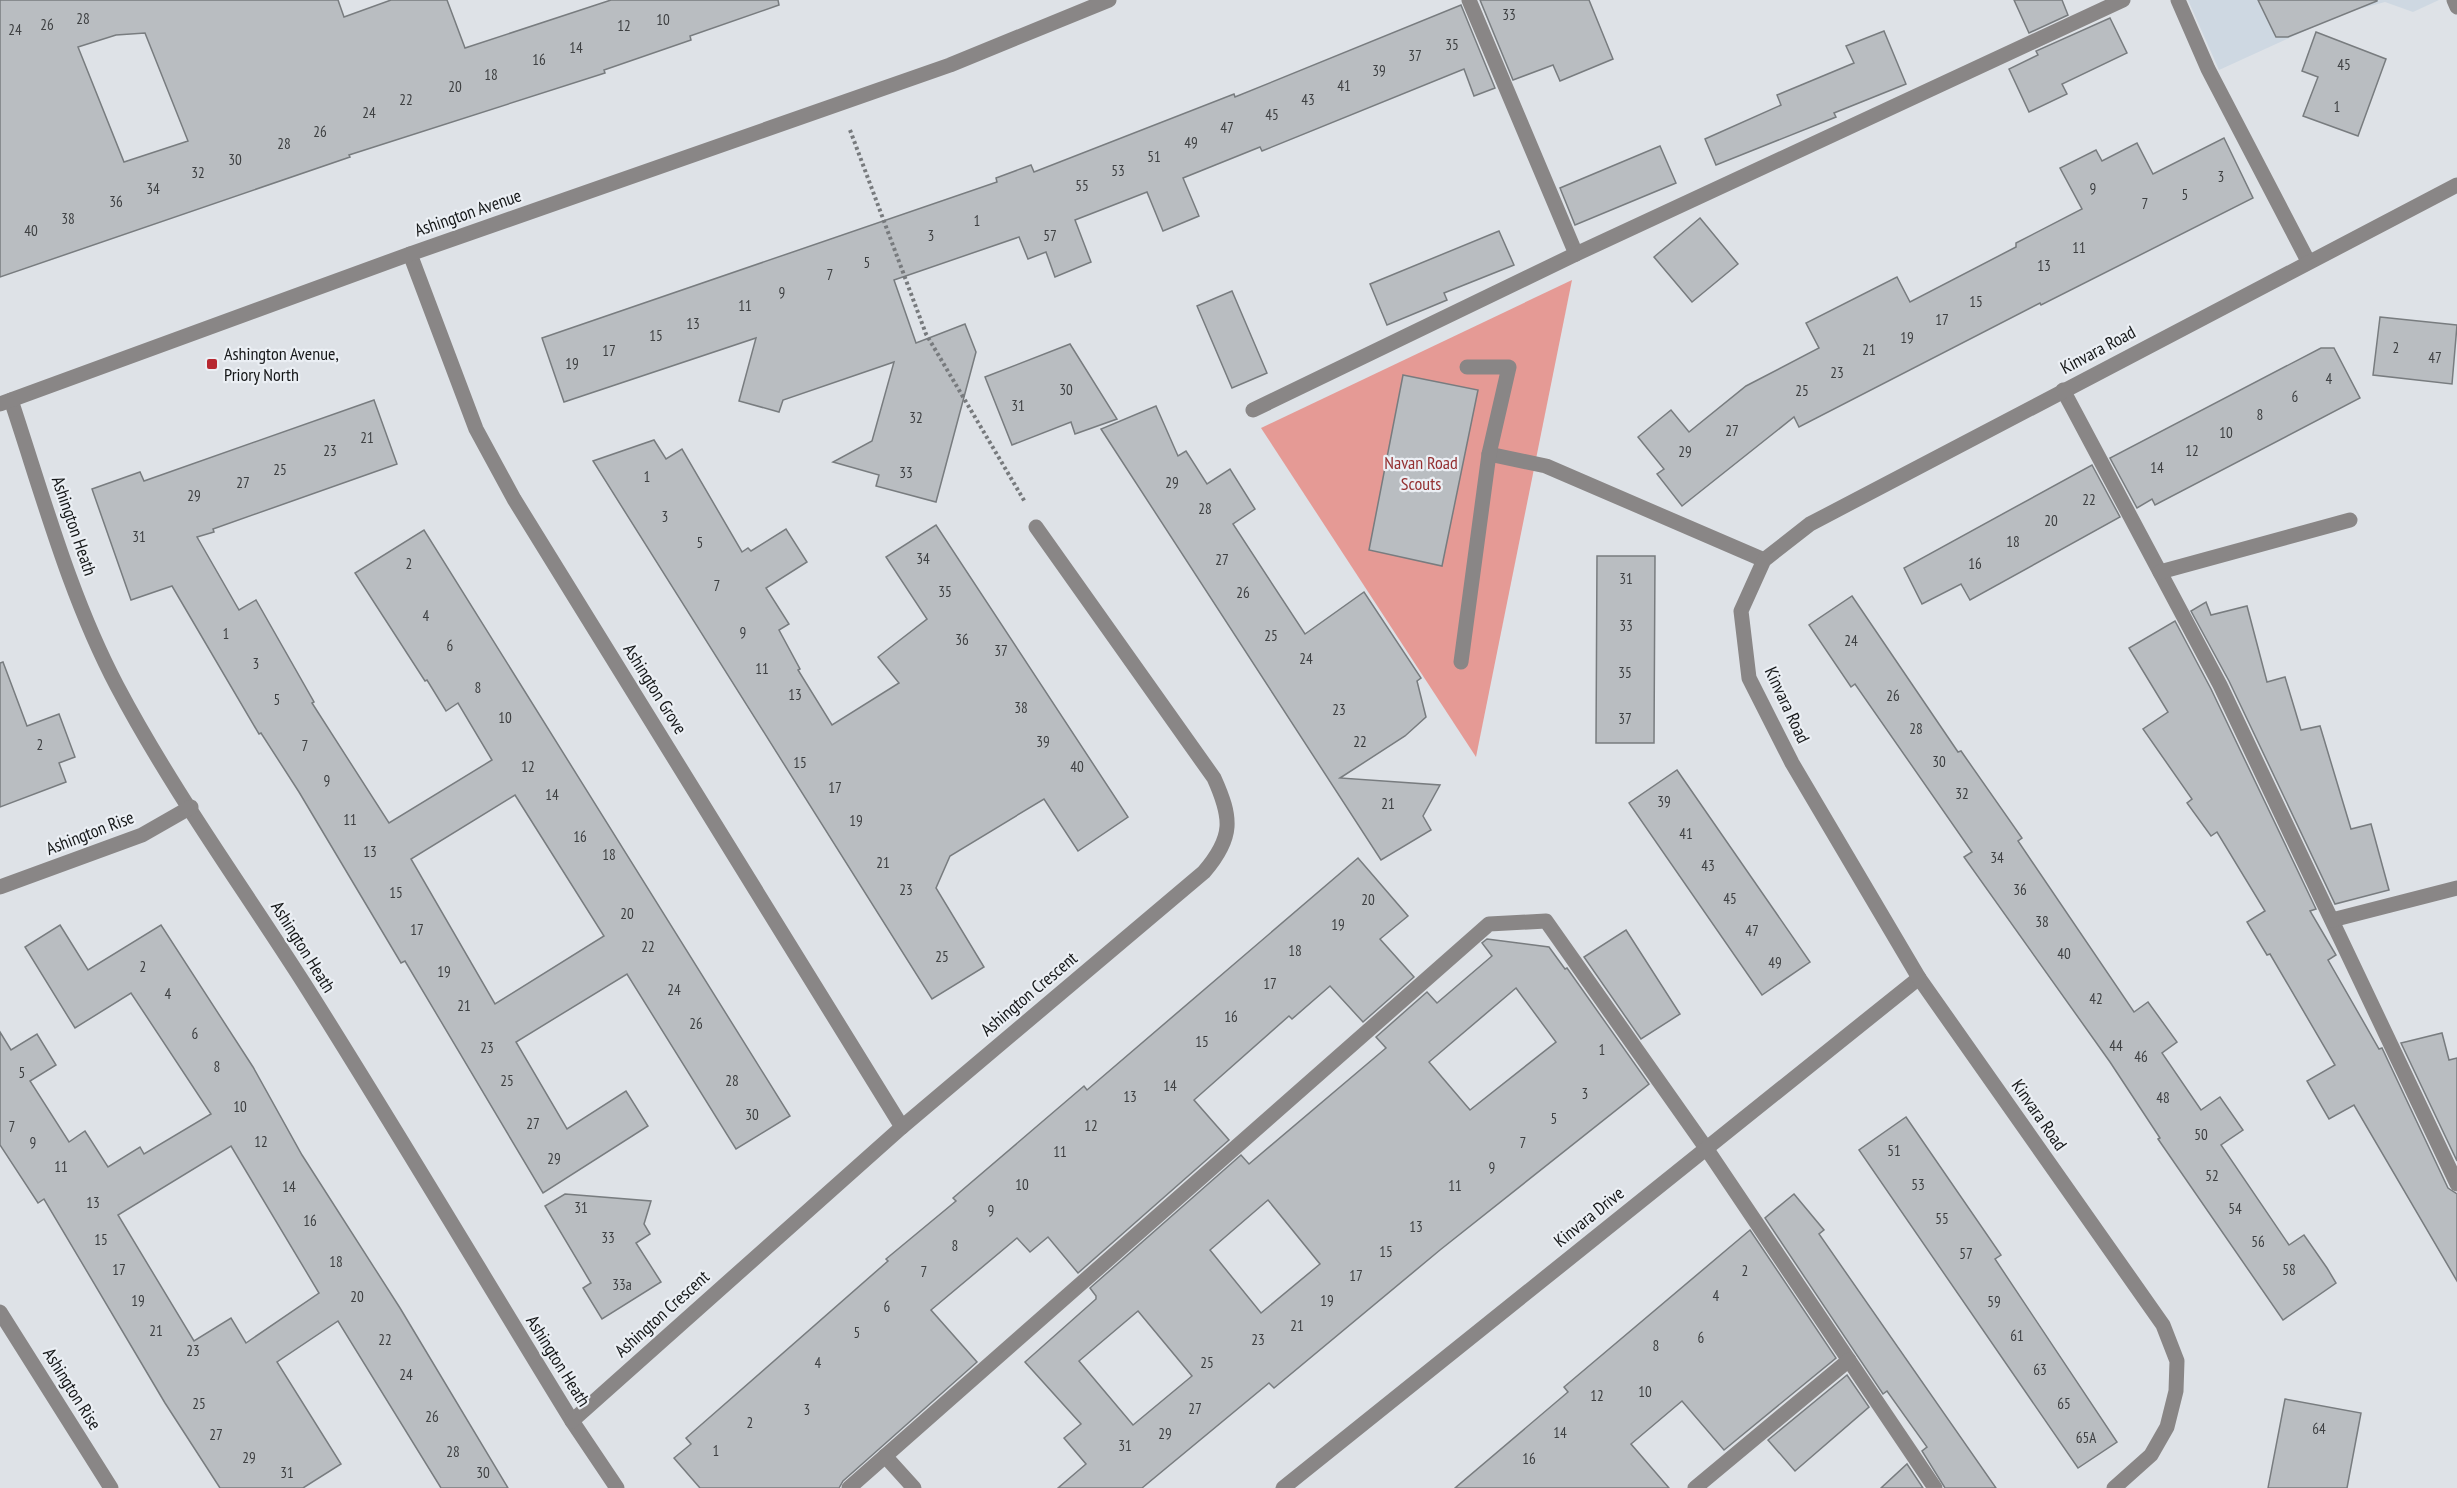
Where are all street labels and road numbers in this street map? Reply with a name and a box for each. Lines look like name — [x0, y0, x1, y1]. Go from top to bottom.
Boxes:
street label: Ashington Avenue — [411, 184, 524, 242]
street label: Kinvara Road — [2056, 320, 2139, 379]
street label: Ashington Heath — [47, 473, 102, 579]
street label: Ashington Grove — [619, 639, 692, 738]
street label: Kinvara Road — [1760, 663, 1815, 747]
street label: Ashington Rise — [43, 805, 137, 860]
street label: Ashington Heath — [266, 897, 341, 997]
street label: Ashington Crescent — [976, 946, 1082, 1041]
street label: Kinvara Road — [2007, 1075, 2072, 1155]
street label: Kinvara Drive — [1549, 1181, 1628, 1252]
street label: Ashington Crescent — [610, 1265, 714, 1362]
street label: Ashington Heath — [521, 1311, 596, 1411]
street label: Ashington Rise — [38, 1343, 107, 1434]

